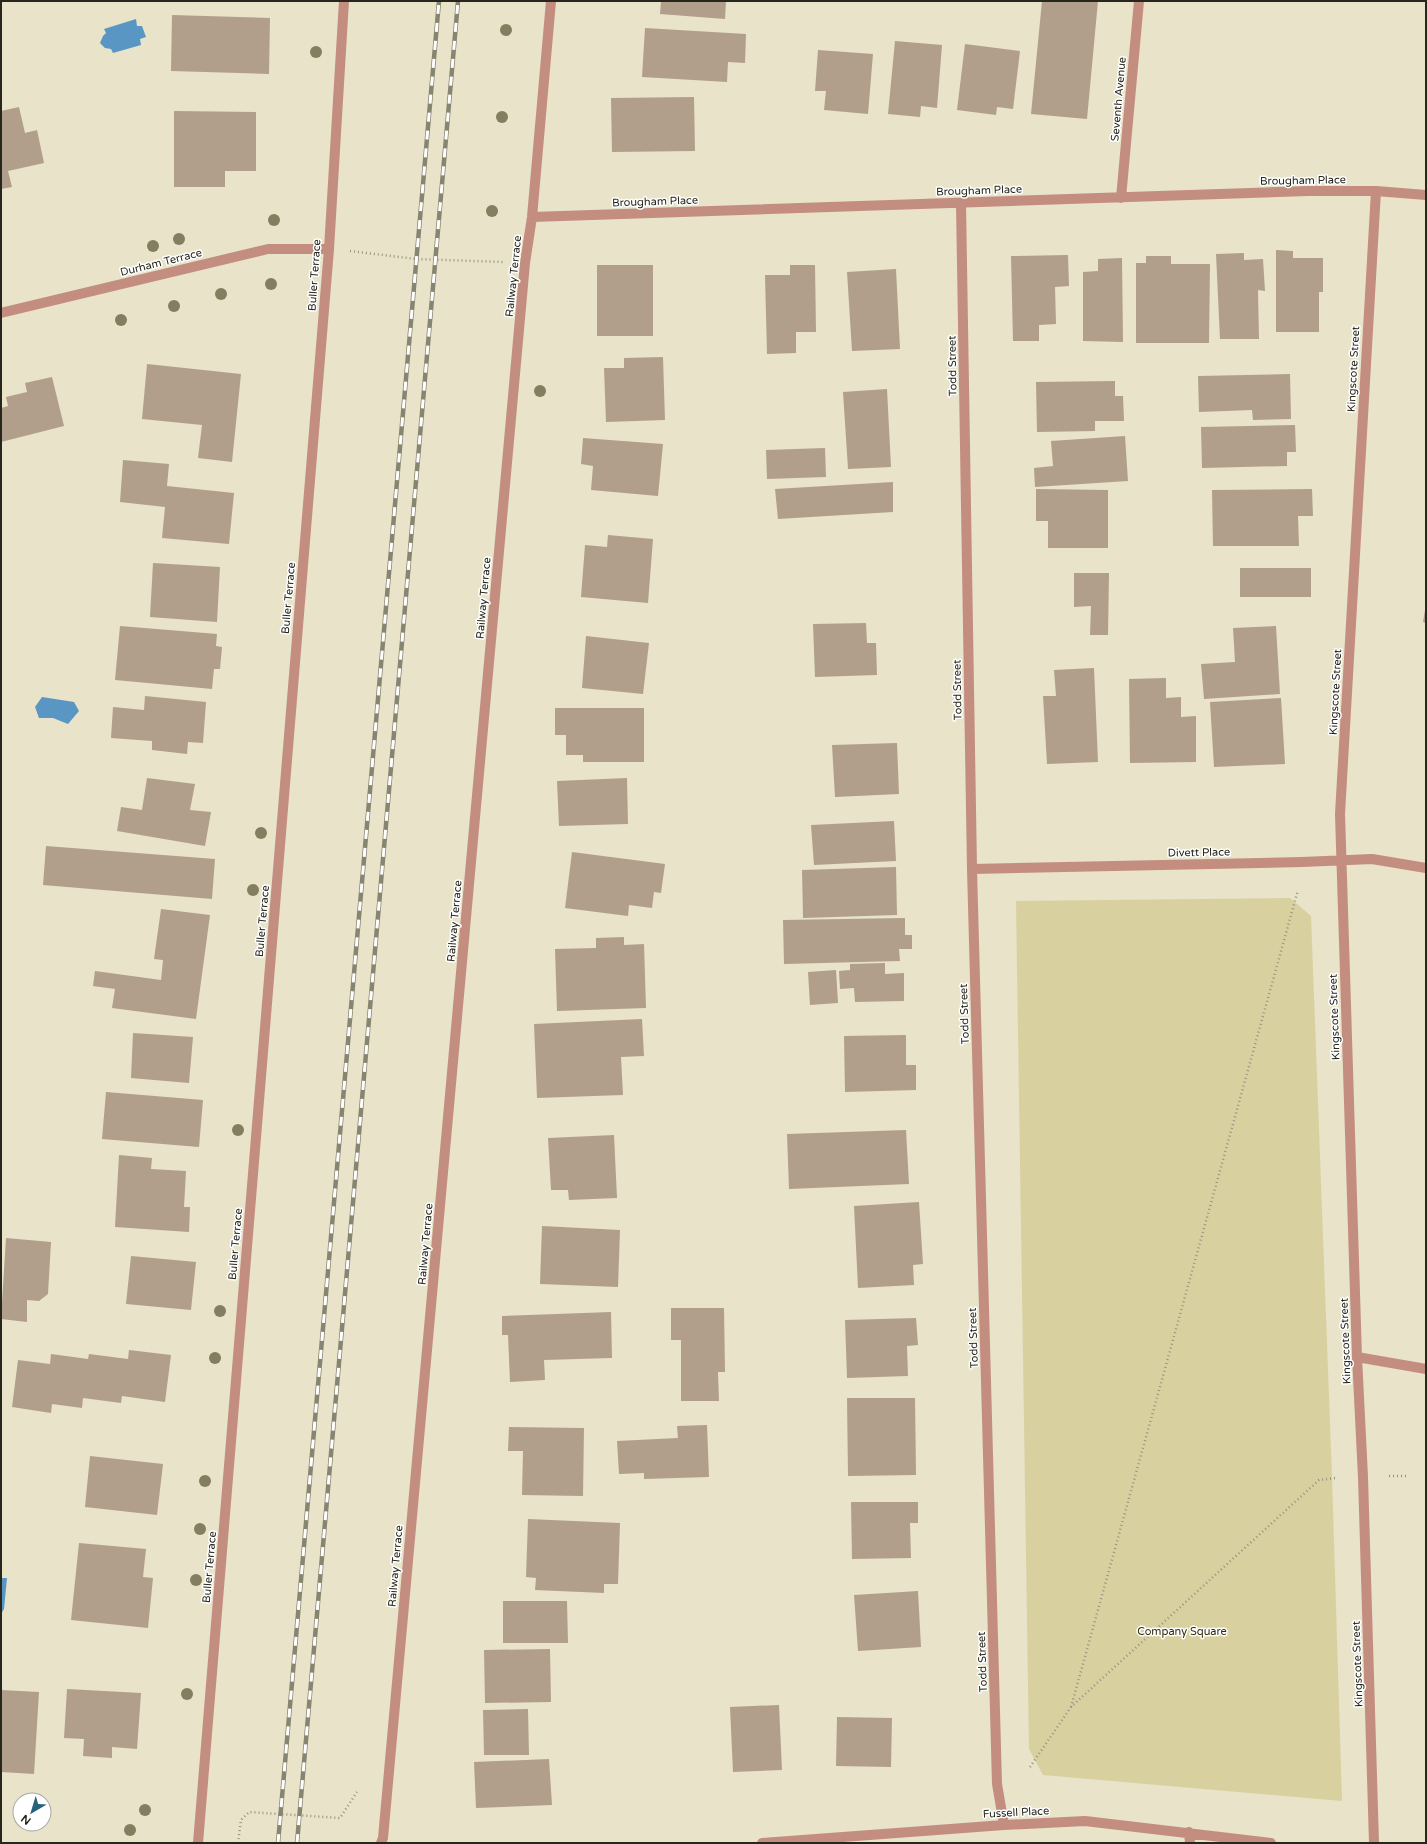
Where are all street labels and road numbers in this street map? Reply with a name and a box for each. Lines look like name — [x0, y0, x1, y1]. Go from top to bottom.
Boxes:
street label: Seventh Avenue — [1108, 56, 1129, 142]
street label: Brougham Place — [1260, 173, 1346, 188]
street label: Brougham Place — [936, 183, 1022, 198]
street label: Brougham Place — [612, 194, 698, 209]
street label: Railway Terrace — [503, 235, 524, 317]
street label: Buller Terrace — [306, 239, 323, 311]
street label: Durham Terrace — [119, 246, 203, 279]
street label: Kingscote Street — [1345, 326, 1362, 412]
street label: Todd Street — [945, 335, 960, 397]
street label: Railway Terrace — [473, 557, 494, 639]
street label: Buller Terrace — [279, 562, 298, 634]
street label: Kingscote Street — [1327, 649, 1344, 735]
street label: Todd Street — [950, 659, 965, 721]
street label: Divett Place — [1168, 845, 1230, 860]
street label: Railway Terrace — [444, 880, 465, 962]
street label: Buller Terrace — [253, 885, 272, 957]
street label: Kingscote Street — [1327, 974, 1342, 1060]
street label: Todd Street — [957, 983, 972, 1045]
street label: Railway Terrace — [415, 1203, 436, 1285]
street label: Buller Terrace — [226, 1208, 245, 1280]
street label: Kingscote Street — [1338, 1298, 1353, 1384]
street label: Todd Street — [966, 1307, 981, 1369]
street label: Railway Terrace — [385, 1525, 406, 1607]
street label: Buller Terrace — [200, 1531, 219, 1603]
street label: Kingscote Street — [1350, 1621, 1365, 1707]
street label: Todd Street — [975, 1631, 990, 1693]
street label: Fussell Place — [983, 1804, 1050, 1821]

